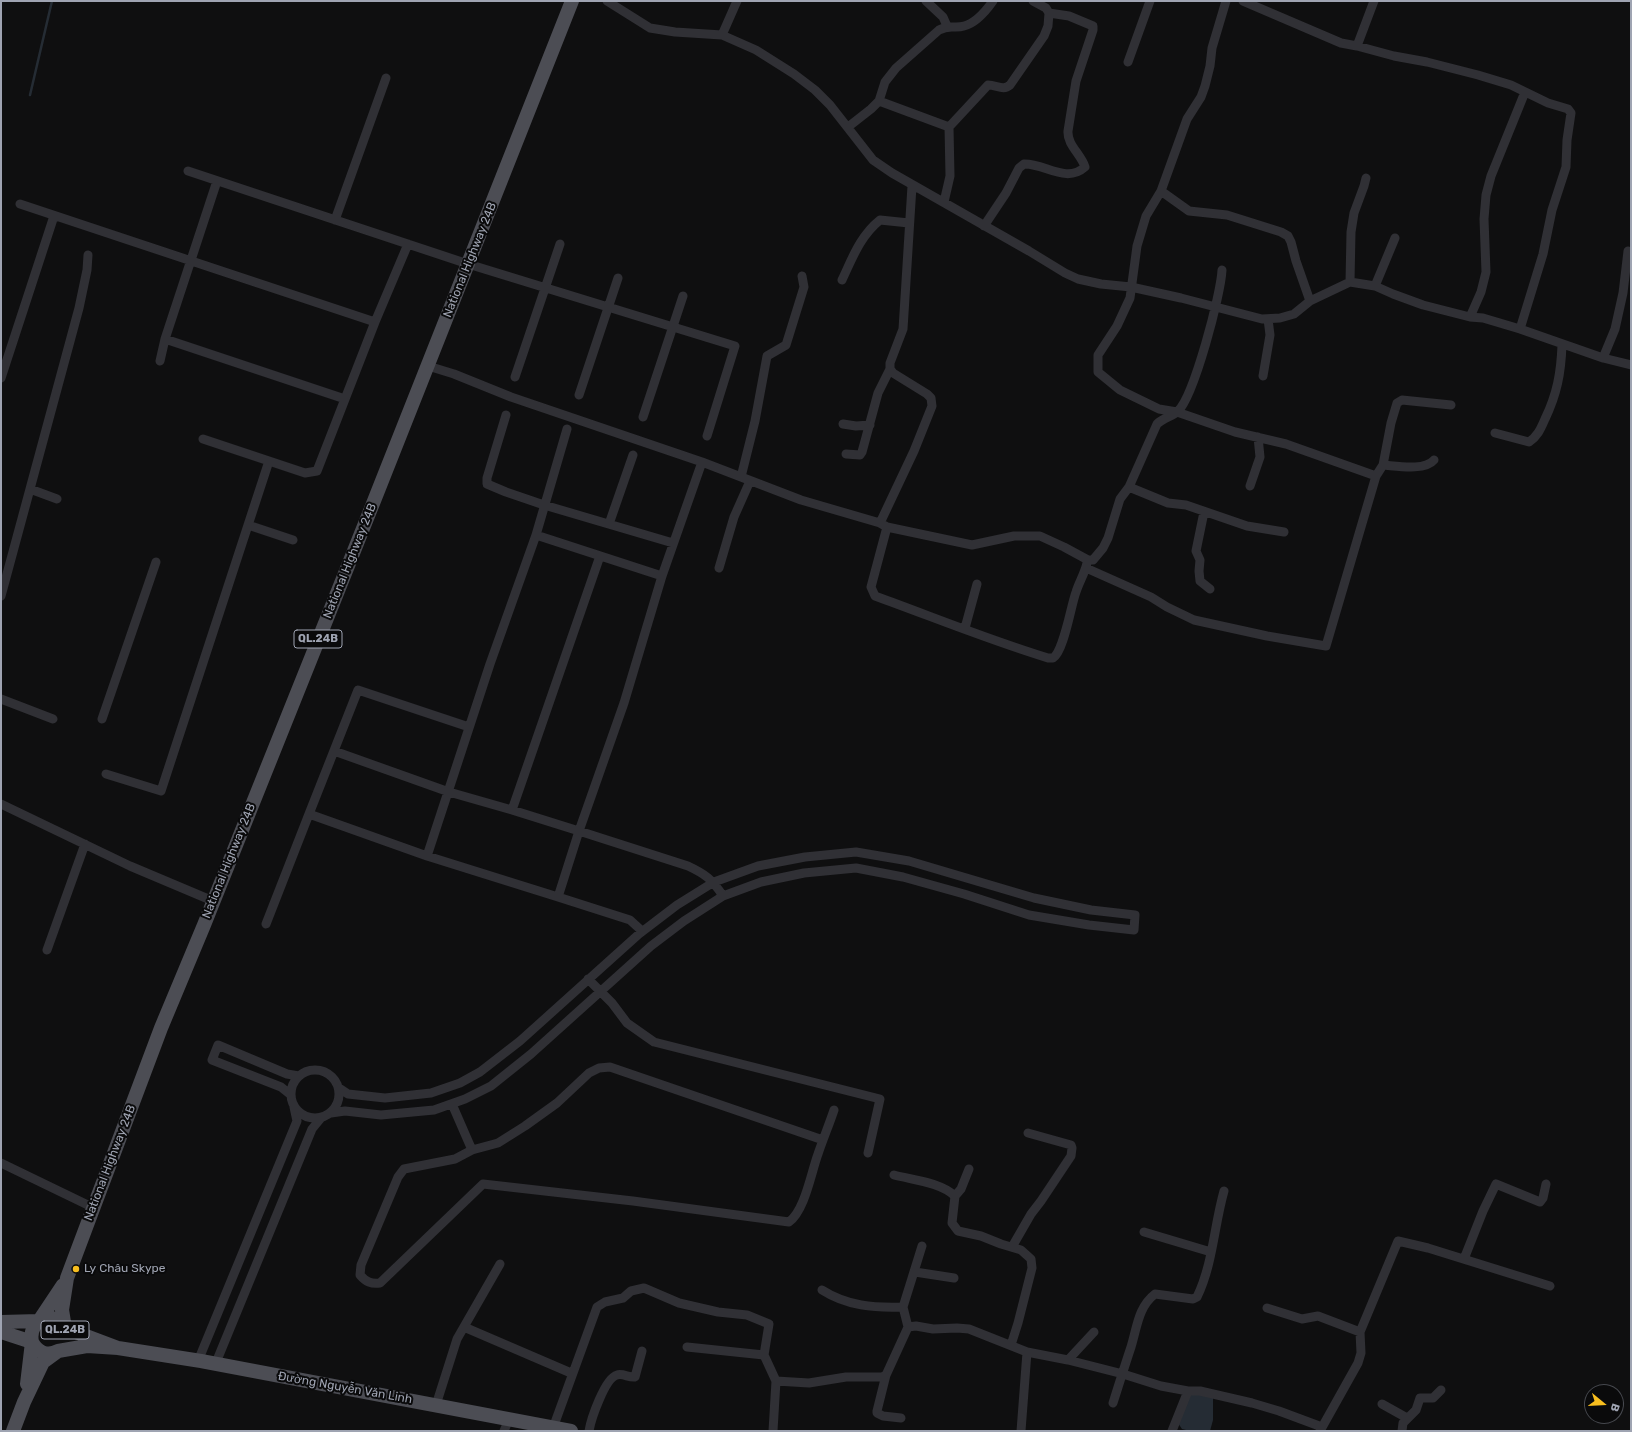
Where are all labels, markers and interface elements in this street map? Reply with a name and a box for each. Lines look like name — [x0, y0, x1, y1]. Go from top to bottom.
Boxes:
street label: National Highway 24B — [440, 200, 500, 320]
street label: National Highway 24B — [320, 501, 380, 621]
road number: QL.24B — [294, 630, 342, 648]
street label: National Highway 24B — [199, 801, 259, 921]
street label: National Highway 24B — [81, 1103, 139, 1223]
place label: Ly Châu Skype — [84, 1262, 165, 1276]
marker: Ly Châu Skype — [71, 1264, 81, 1274]
road number: QL.24B — [41, 1321, 89, 1339]
street label: Đường Nguyễn Văn Linh — [277, 1369, 413, 1407]
north arrow — [1584, 1384, 1624, 1424]
text: B — [1608, 1402, 1622, 1413]

